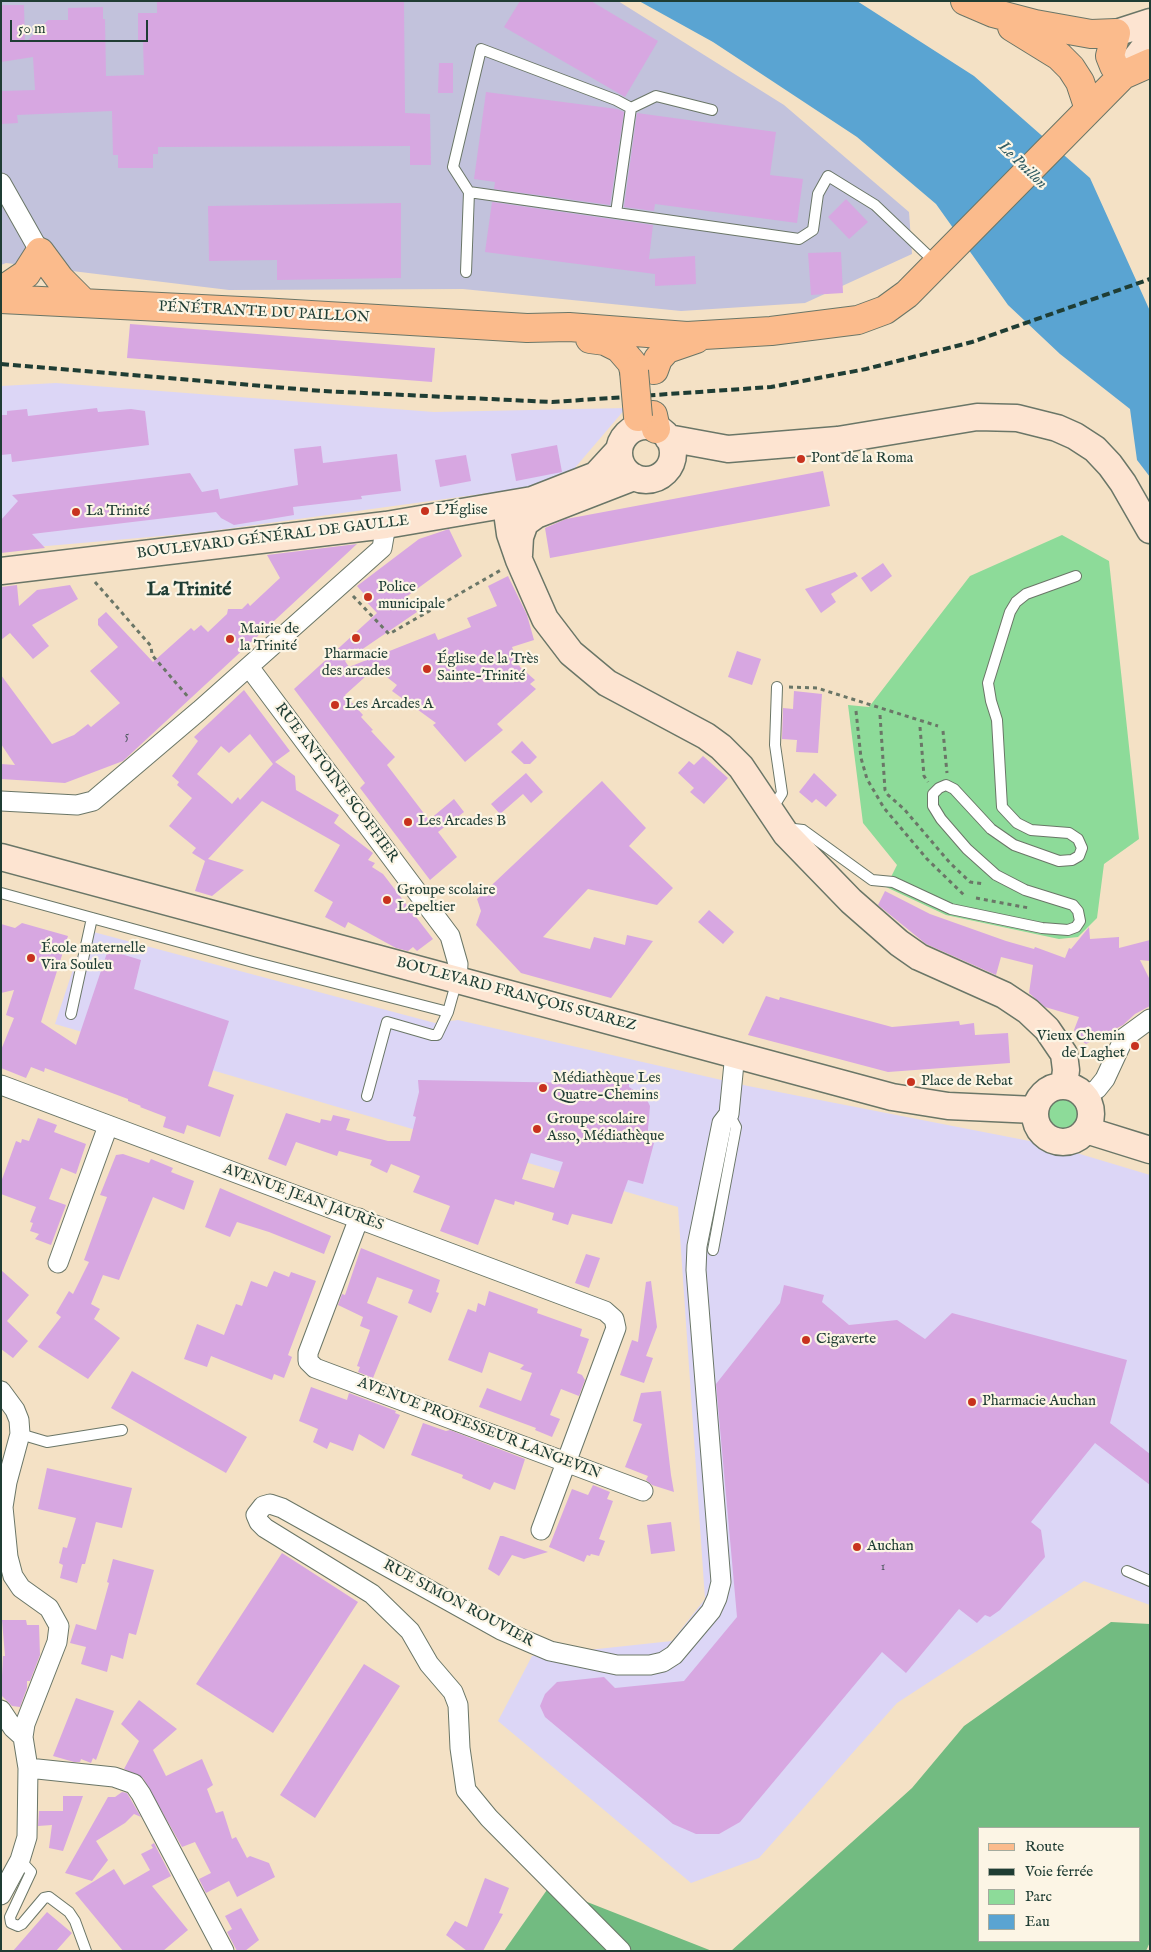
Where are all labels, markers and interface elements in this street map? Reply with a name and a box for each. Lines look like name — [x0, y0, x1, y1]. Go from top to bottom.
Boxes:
scale bar — [12, 10, 150, 42]
text: 50 m — [18, 19, 46, 38]
water label: Le Paillon — [994, 138, 1050, 194]
street label: PÉNÉTRANTE DU PAILLON — [158, 298, 370, 328]
place label: Pont de la Roma — [811, 450, 913, 468]
marker: Pont de la Roma — [795, 453, 807, 465]
place label: L'Église — [435, 502, 488, 520]
place label: La Trinité — [86, 503, 150, 521]
marker: L'Église — [419, 505, 431, 517]
marker: La Trinité — [70, 506, 82, 518]
street label: BOULEVARD GÉNÉRAL DE GAULLE — [136, 512, 410, 564]
district label: La Trinité — [147, 579, 231, 603]
place label: Police municipale — [378, 579, 445, 614]
marker: Police municipale — [362, 591, 374, 603]
place label: Mairie de la Trinité — [240, 621, 299, 656]
marker: Pharmacie des arcades — [350, 632, 362, 644]
marker: Mairie de la Trinité — [224, 633, 236, 645]
place label: Pharmacie des arcades — [322, 646, 390, 681]
place label: Église de la Très Sainte-Trinité — [437, 651, 539, 686]
marker: Église de la Très Sainte-Trinité — [421, 663, 433, 675]
place label: Les Arcades A — [345, 696, 433, 714]
marker: Les Arcades A — [329, 699, 341, 711]
street label: RUE ANTOINE SCOFFIER — [270, 700, 402, 866]
house number: 5 — [125, 730, 129, 744]
place label: Les Arcades B — [418, 813, 506, 831]
marker: Les Arcades B — [402, 816, 414, 828]
place label: Groupe scolaire Lepeltier — [397, 882, 495, 917]
marker: Groupe scolaire Lepeltier — [381, 894, 393, 906]
place label: École maternelle Vira Souleu — [41, 940, 146, 975]
marker: École maternelle Vira Souleu — [25, 952, 37, 964]
street label: BOULEVARD FRANÇOIS SUAREZ — [394, 954, 638, 1036]
place label: Vieux Chemin de Laghet — [1037, 1028, 1125, 1063]
marker: Vieux Chemin de Laghet — [1129, 1040, 1141, 1052]
place label: Médiathèque Les Quatre-Chemins — [553, 1070, 661, 1105]
place label: Place de Rebat — [921, 1073, 1013, 1091]
marker: Place de Rebat — [905, 1076, 917, 1088]
marker: Médiathèque Les Quatre-Chemins — [537, 1082, 549, 1094]
place label: Groupe scolaire Asso, Médiathèque — [547, 1111, 664, 1146]
marker: Groupe scolaire Asso, Médiathèque — [531, 1123, 543, 1135]
street label: AVENUE JEAN JAURÈS — [220, 1161, 386, 1235]
place label: Cigaverte — [816, 1331, 876, 1349]
marker: Cigaverte — [800, 1334, 812, 1346]
street label: AVENUE PROFESSEUR LANGEVIN — [355, 1374, 603, 1484]
place label: Pharmacie Auchan — [982, 1393, 1096, 1411]
marker: Pharmacie Auchan — [966, 1396, 978, 1408]
place label: Auchan — [867, 1538, 914, 1556]
marker: Auchan — [851, 1541, 863, 1553]
street label: RUE SIMON ROUVIER — [380, 1557, 536, 1651]
house number: 1 — [881, 1561, 885, 1575]
legend — [978, 1827, 1141, 1942]
text: Route — [1025, 1837, 1064, 1856]
text: Voie ferrée — [1025, 1862, 1093, 1881]
text: Parc — [1025, 1887, 1052, 1906]
text: Eau — [1025, 1912, 1050, 1931]

